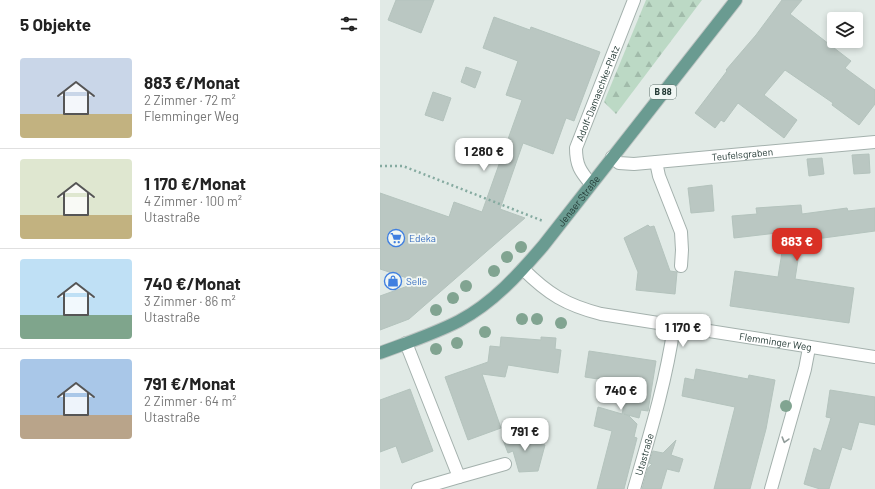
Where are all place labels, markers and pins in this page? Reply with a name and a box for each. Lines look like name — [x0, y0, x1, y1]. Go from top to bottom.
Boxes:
pin: 1 280 € — [447, 138, 521, 172]
supermarket icon: Edeka — [386, 228, 406, 248]
pin: 883 € — [769, 228, 825, 262]
place label: Edeka — [409, 232, 436, 244]
shop icon: Selle — [383, 271, 403, 291]
place label: Selle — [406, 275, 427, 287]
pin: 1 170 € — [646, 314, 720, 348]
pin: 740 € — [593, 377, 649, 411]
pin: 791 € — [497, 418, 553, 452]

